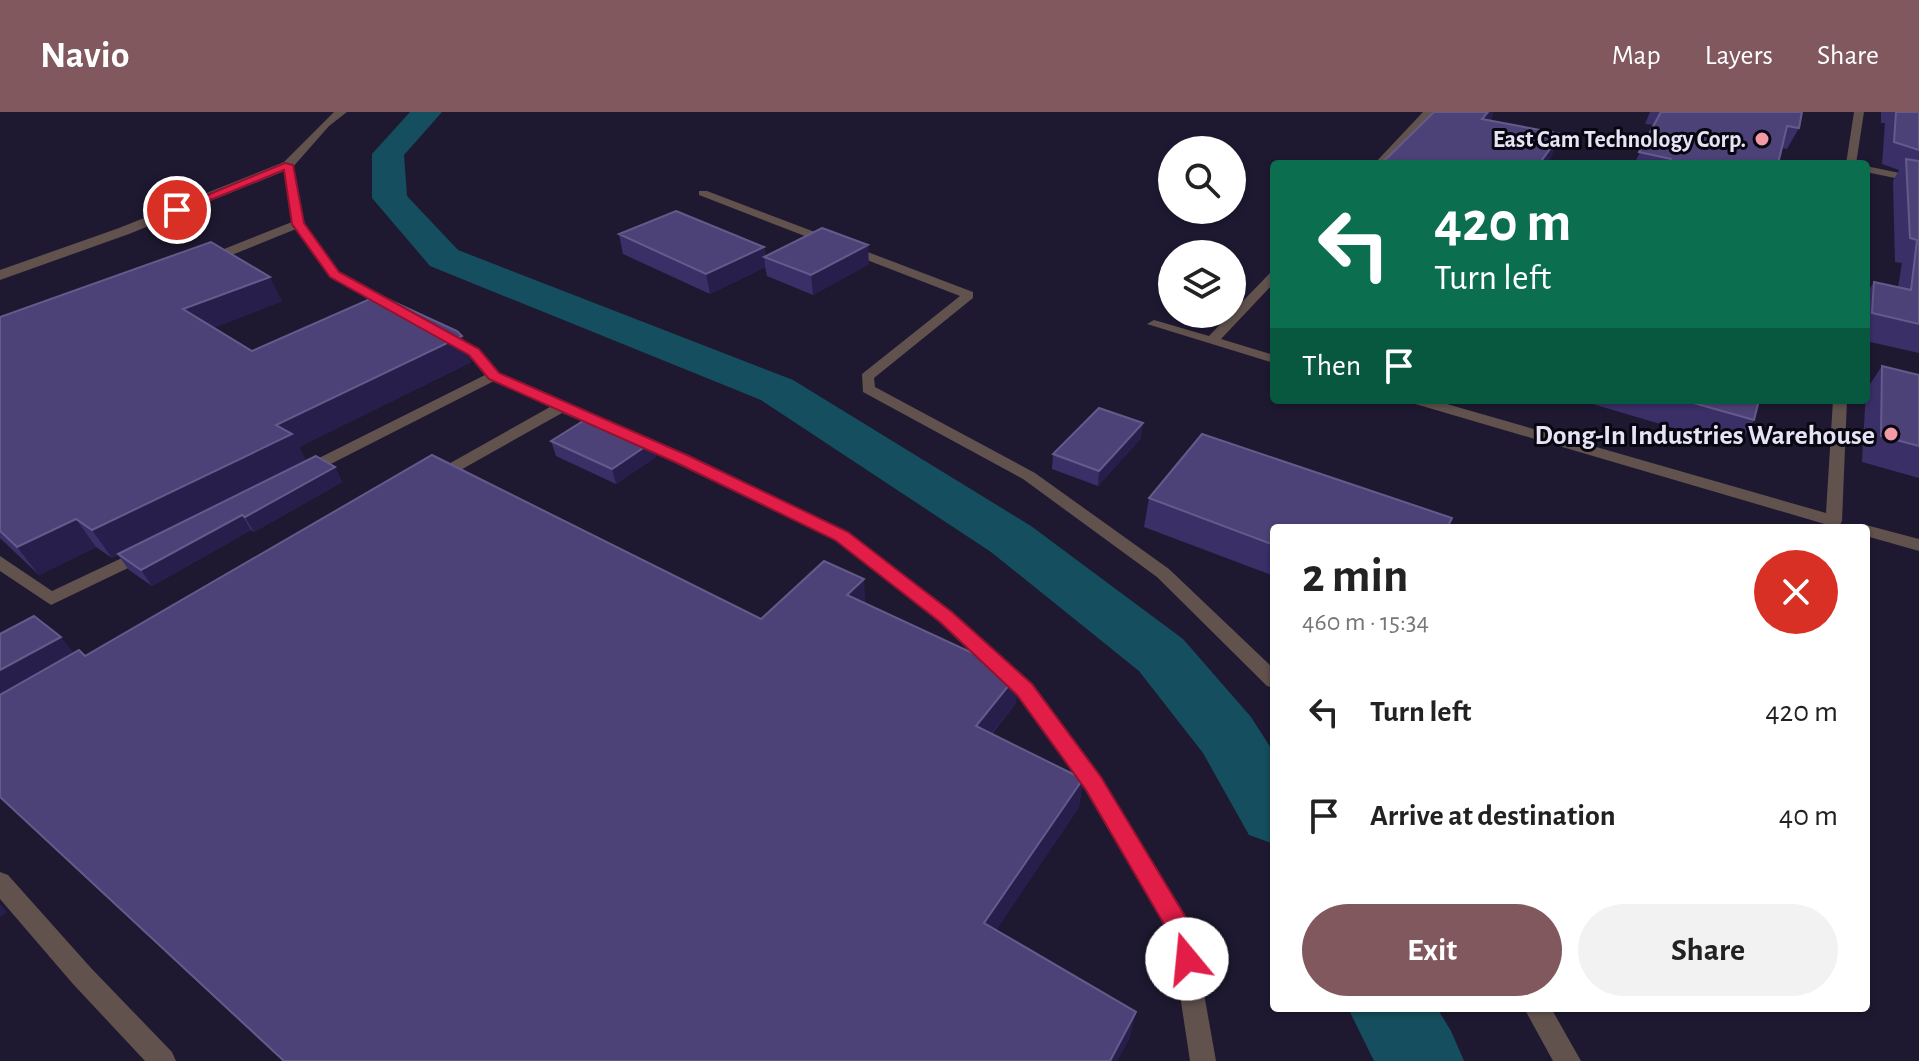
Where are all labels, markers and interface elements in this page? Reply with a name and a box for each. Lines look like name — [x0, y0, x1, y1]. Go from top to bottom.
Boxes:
text: Navio — [40, 37, 129, 75]
text: Map — [1612, 42, 1661, 70]
text: Layers — [1705, 42, 1773, 70]
text: Share — [1817, 42, 1879, 70]
place label: East Cam Technology Corp. — [1493, 128, 1746, 152]
marker: East Cam Technology Corp. — [1753, 130, 1771, 148]
map controls — [1158, 136, 1246, 328]
button: search — [1158, 136, 1246, 224]
pin — [143, 176, 211, 244]
icon: arrive — [155, 188, 199, 232]
icon: left — [1302, 192, 1406, 296]
text: 420 m — [1434, 195, 1571, 251]
button: layers — [1158, 240, 1246, 328]
text: Turn left — [1434, 260, 1551, 296]
icon: arrive — [1377, 344, 1421, 388]
text: Then — [1302, 351, 1361, 381]
place label: Dong-In Industries Warehouse — [1535, 422, 1875, 450]
marker: Dong-In Industries Warehouse — [1882, 425, 1900, 443]
button: close — [1754, 550, 1838, 634]
text: 2 min — [1302, 553, 1409, 601]
text: 460 m · 15:34 — [1302, 609, 1429, 635]
icon: left — [1302, 690, 1346, 734]
text: Turn left — [1370, 697, 1471, 727]
text: 420 m — [1765, 697, 1838, 727]
icon: arrive — [1302, 794, 1346, 838]
text: Arrive at destination — [1370, 801, 1616, 831]
text: 40 m — [1779, 801, 1838, 831]
button: Exit — [1302, 904, 1562, 996]
button: Share — [1578, 904, 1838, 996]
position arrow — [1145, 917, 1229, 1001]

